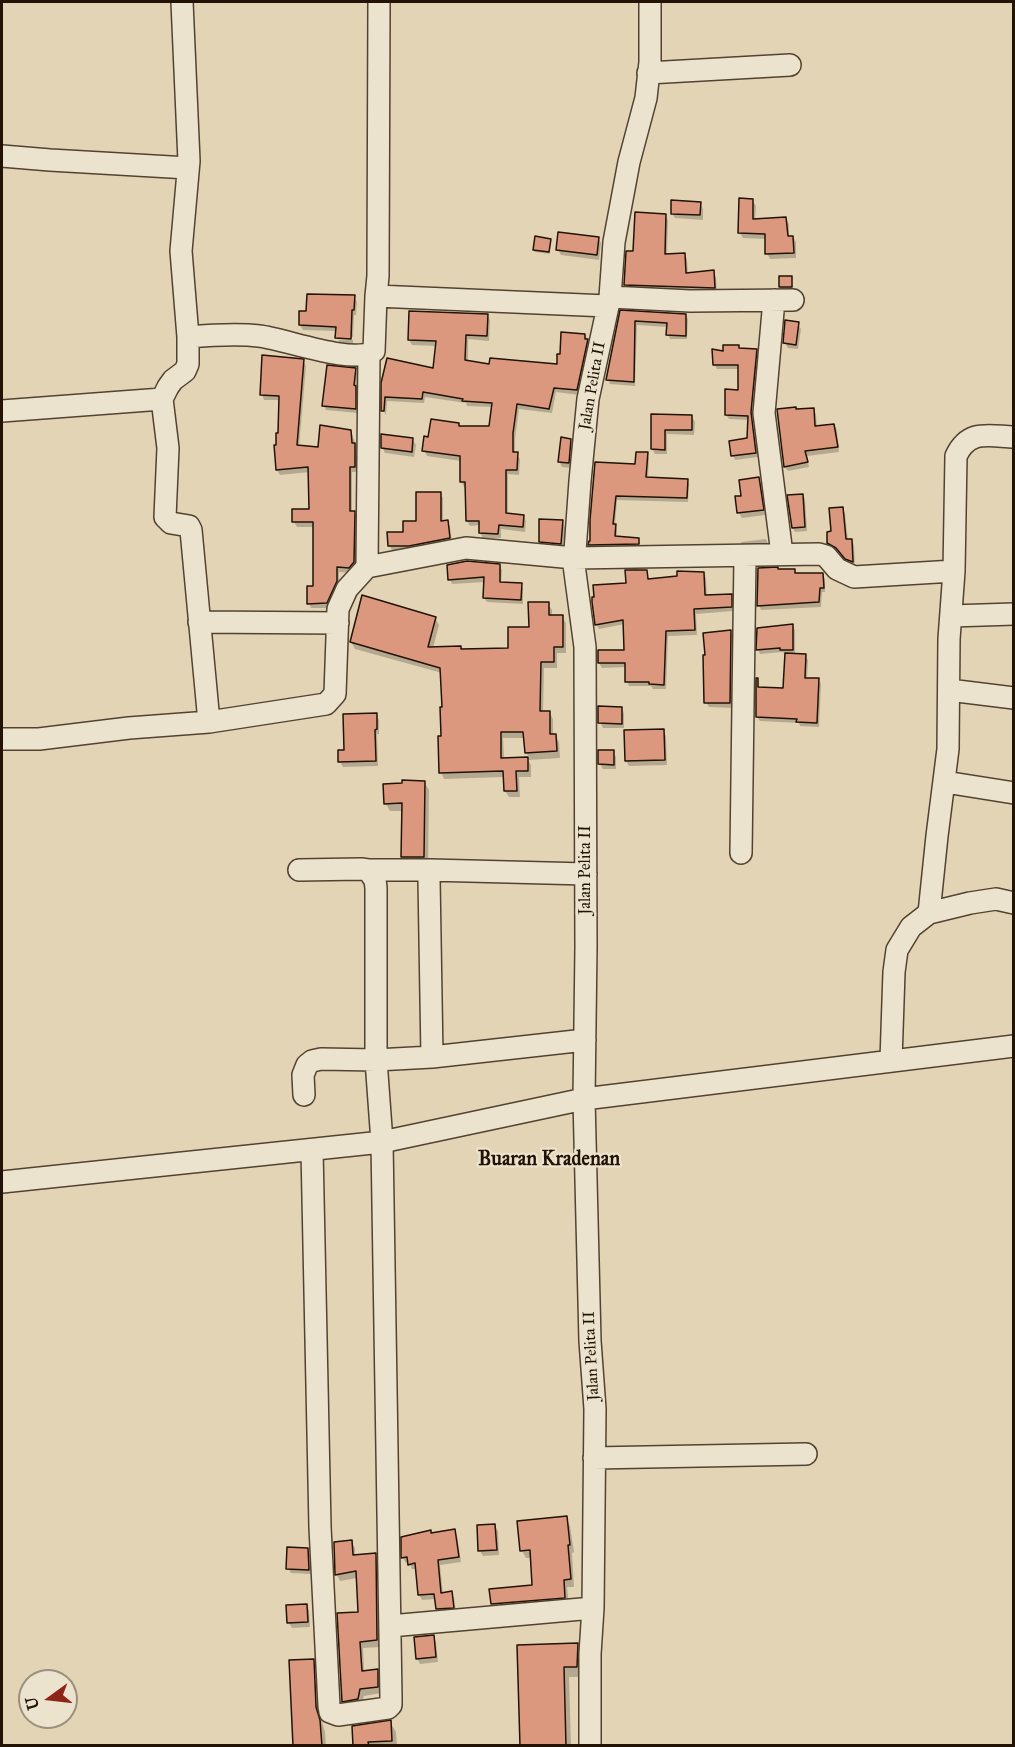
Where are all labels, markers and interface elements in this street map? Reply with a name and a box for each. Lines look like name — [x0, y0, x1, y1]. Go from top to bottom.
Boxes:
street label: Jalan Pelita II — [576, 340, 610, 432]
street label: Jalan Pelita II — [576, 825, 596, 915]
district label: Buaran Kradenan — [478, 1148, 620, 1172]
street label: Jalan Pelita II — [580, 1311, 604, 1401]
north arrow — [18, 1669, 78, 1729]
text: U — [21, 1695, 43, 1712]

